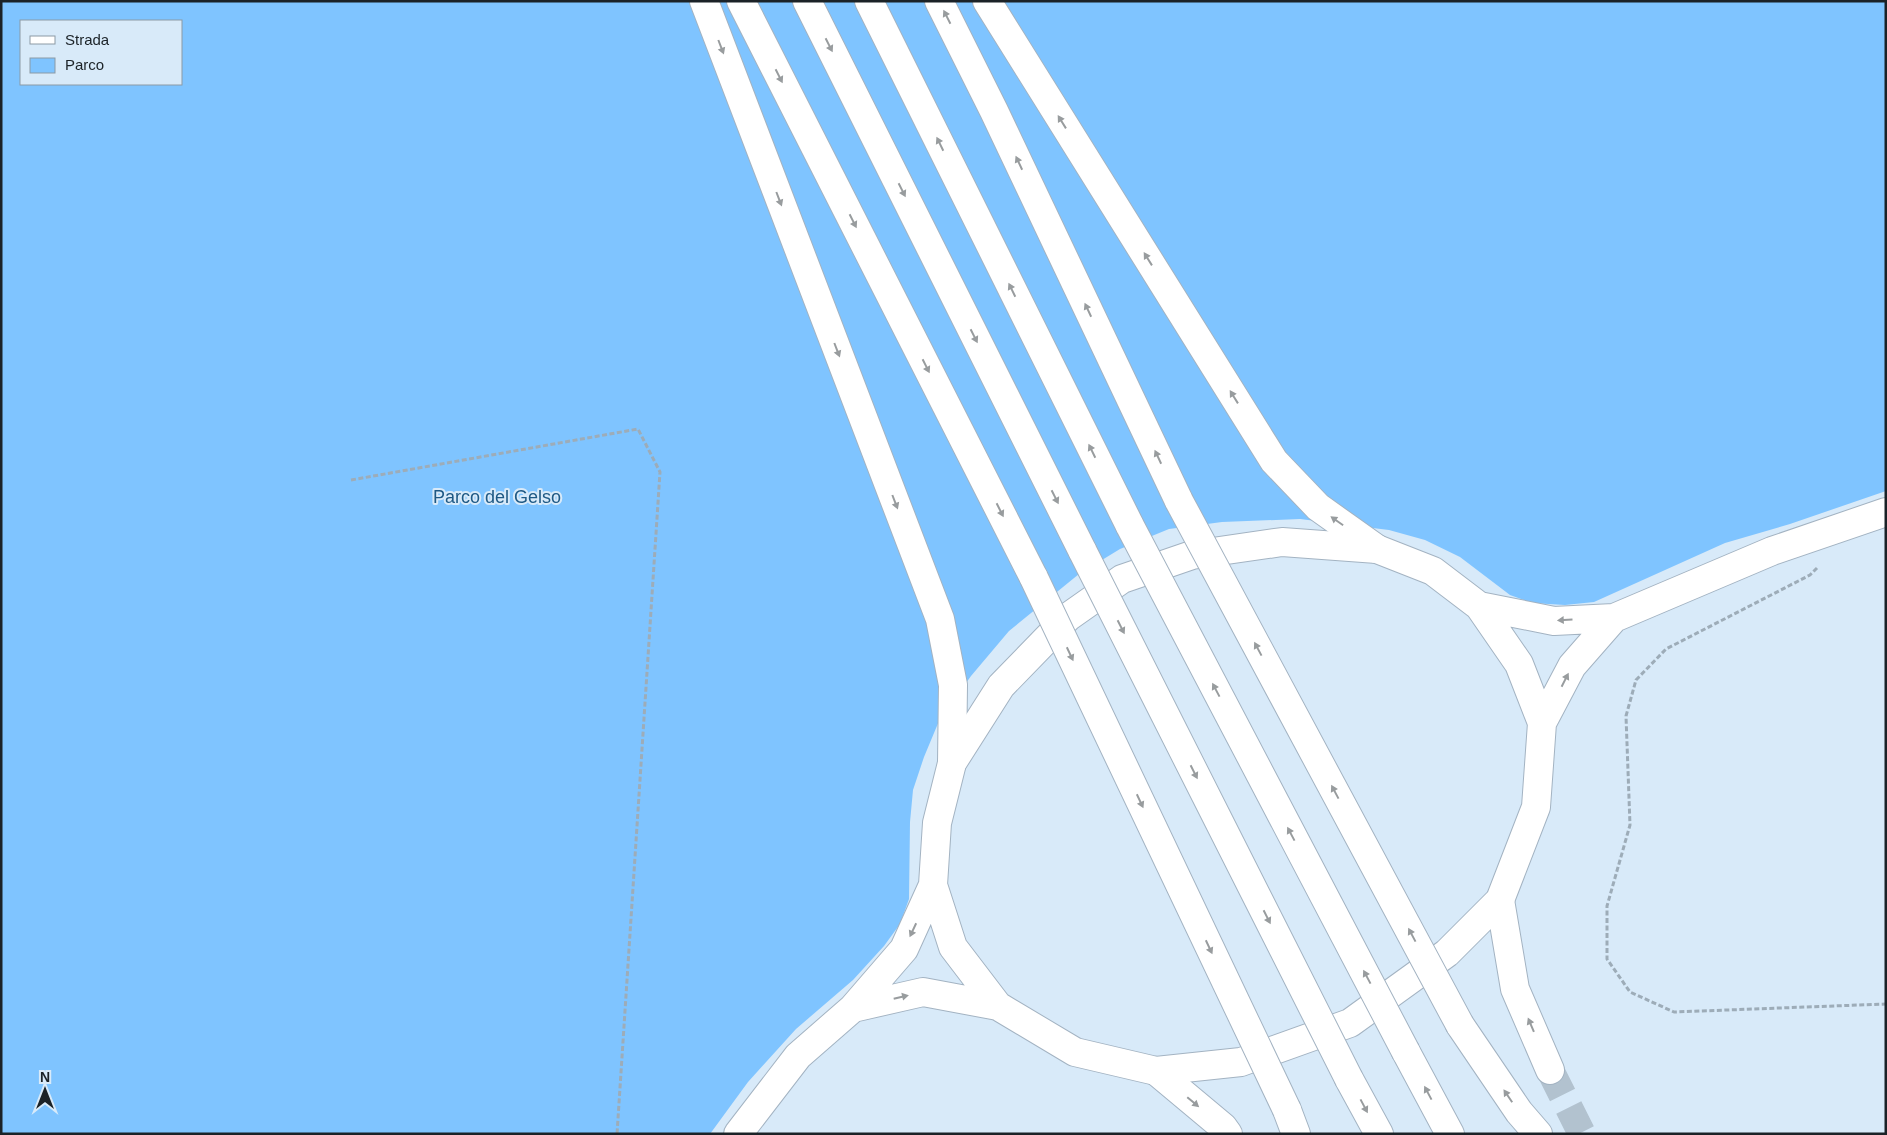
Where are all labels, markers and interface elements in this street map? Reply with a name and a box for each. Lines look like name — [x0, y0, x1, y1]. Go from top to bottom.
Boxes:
one-way arrow — [943, 10, 951, 24]
legend — [20, 20, 182, 85]
text: Strada — [65, 31, 110, 48]
one-way arrow — [825, 38, 833, 52]
one-way arrow — [717, 40, 725, 55]
text: Parco — [65, 56, 104, 73]
one-way arrow — [775, 69, 783, 83]
one-way arrow — [1057, 115, 1067, 128]
one-way arrow — [936, 137, 944, 151]
one-way arrow — [1014, 156, 1022, 170]
one-way arrow — [898, 183, 906, 197]
one-way arrow — [776, 191, 783, 206]
one-way arrow — [849, 214, 857, 228]
one-way arrow — [1143, 253, 1153, 266]
one-way arrow — [1008, 283, 1016, 297]
one-way arrow — [1084, 303, 1092, 317]
one-way arrow — [970, 328, 979, 343]
one-way arrow — [834, 343, 841, 358]
one-way arrow — [922, 358, 930, 373]
one-way arrow — [1229, 391, 1239, 404]
one-way arrow — [1088, 444, 1096, 458]
one-way arrow — [1154, 449, 1162, 464]
park label: Parco del Gelso — [433, 487, 561, 507]
one-way arrow — [1051, 489, 1059, 504]
one-way arrow — [891, 495, 899, 510]
one-way arrow — [996, 503, 1004, 518]
one-way arrow — [1330, 516, 1344, 526]
one-way arrow — [1557, 617, 1573, 625]
one-way arrow — [1117, 620, 1125, 634]
one-way arrow — [1254, 642, 1262, 656]
one-way arrow — [1066, 647, 1074, 661]
one-way arrow — [1561, 673, 1569, 687]
one-way arrow — [1211, 683, 1220, 696]
one-way arrow — [1190, 765, 1198, 779]
one-way arrow — [1331, 785, 1339, 799]
one-way arrow — [1136, 793, 1144, 808]
one-way arrow — [1287, 826, 1295, 841]
one-way arrow — [1263, 910, 1271, 924]
one-way arrow — [909, 922, 917, 937]
one-way arrow — [1408, 928, 1416, 943]
one-way arrow — [1205, 940, 1214, 955]
one-way arrow — [1363, 970, 1371, 985]
one-way arrow — [893, 993, 908, 1001]
one-way arrow — [1526, 1018, 1534, 1032]
north arrow — [20, 1065, 70, 1115]
text: N — [40, 1069, 50, 1085]
one-way arrow — [1424, 1085, 1432, 1100]
one-way arrow — [1503, 1089, 1513, 1102]
one-way arrow — [1186, 1096, 1199, 1107]
one-way arrow — [1360, 1099, 1368, 1113]

